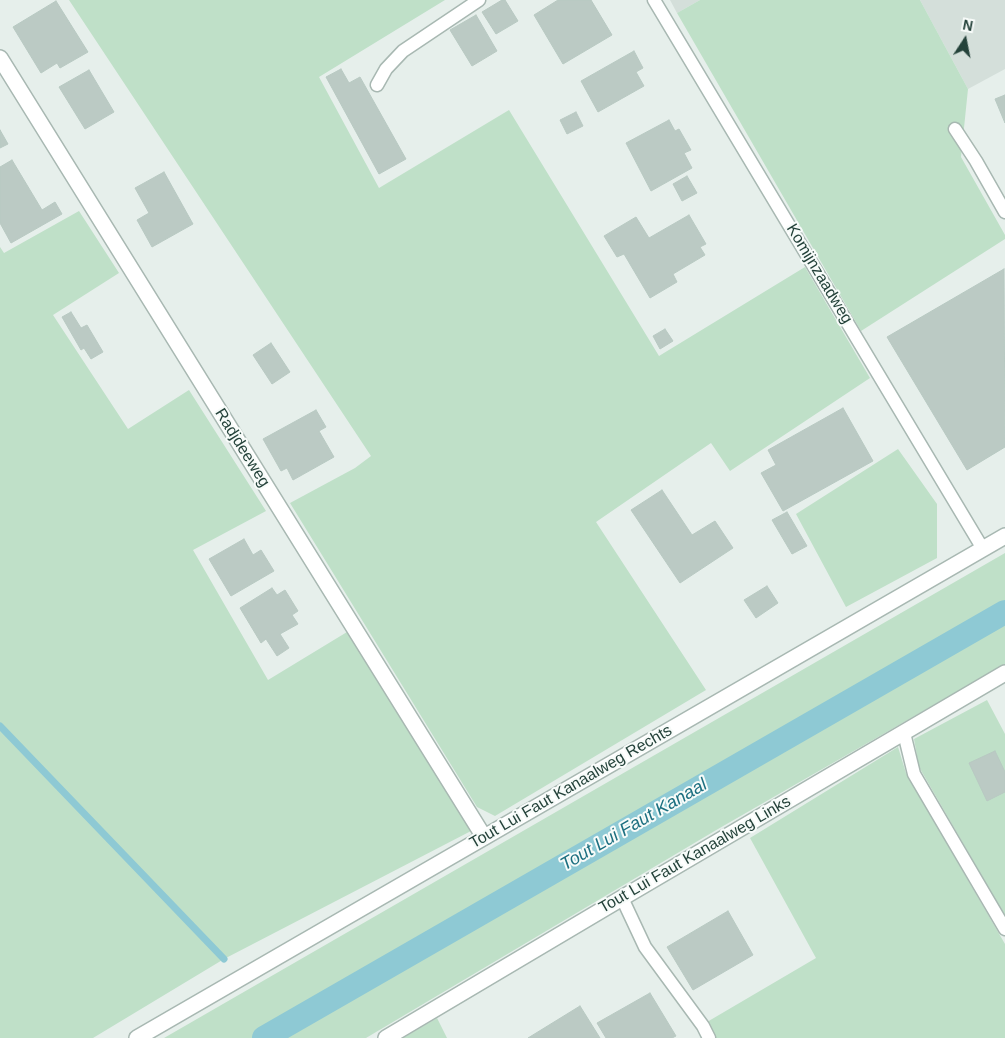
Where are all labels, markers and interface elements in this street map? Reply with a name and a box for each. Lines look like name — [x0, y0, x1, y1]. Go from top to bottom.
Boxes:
north arrow — [940, 15, 990, 65]
text: N — [961, 16, 974, 34]
street label: Komijnzaadweg — [782, 221, 856, 327]
street label: Radjdeeweg — [210, 405, 274, 491]
street label: Tout Lui Faut Kanaalweg Rechts — [466, 721, 676, 853]
water label: Tout Lui Faut Kanaal — [557, 774, 711, 876]
street label: Tout Lui Faut Kanaalweg Links — [596, 792, 794, 918]

